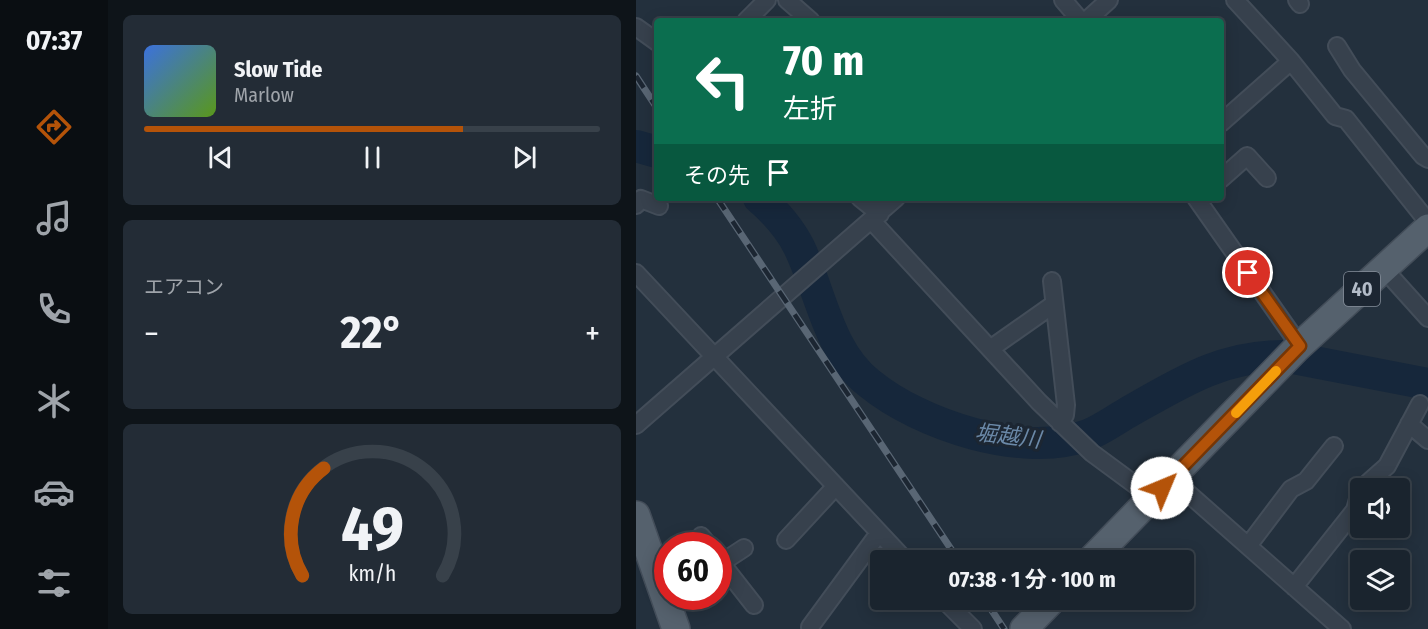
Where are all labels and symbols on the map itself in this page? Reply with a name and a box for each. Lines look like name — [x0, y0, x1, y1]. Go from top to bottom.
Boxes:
pin — [1222, 247, 1273, 298]
road number: 40 — [1344, 272, 1380, 306]
water label: 堀越川 — [974, 419, 1044, 454]
position arrow — [1130, 456, 1194, 520]
speed limit sign: 60 — [654, 532, 732, 610]

